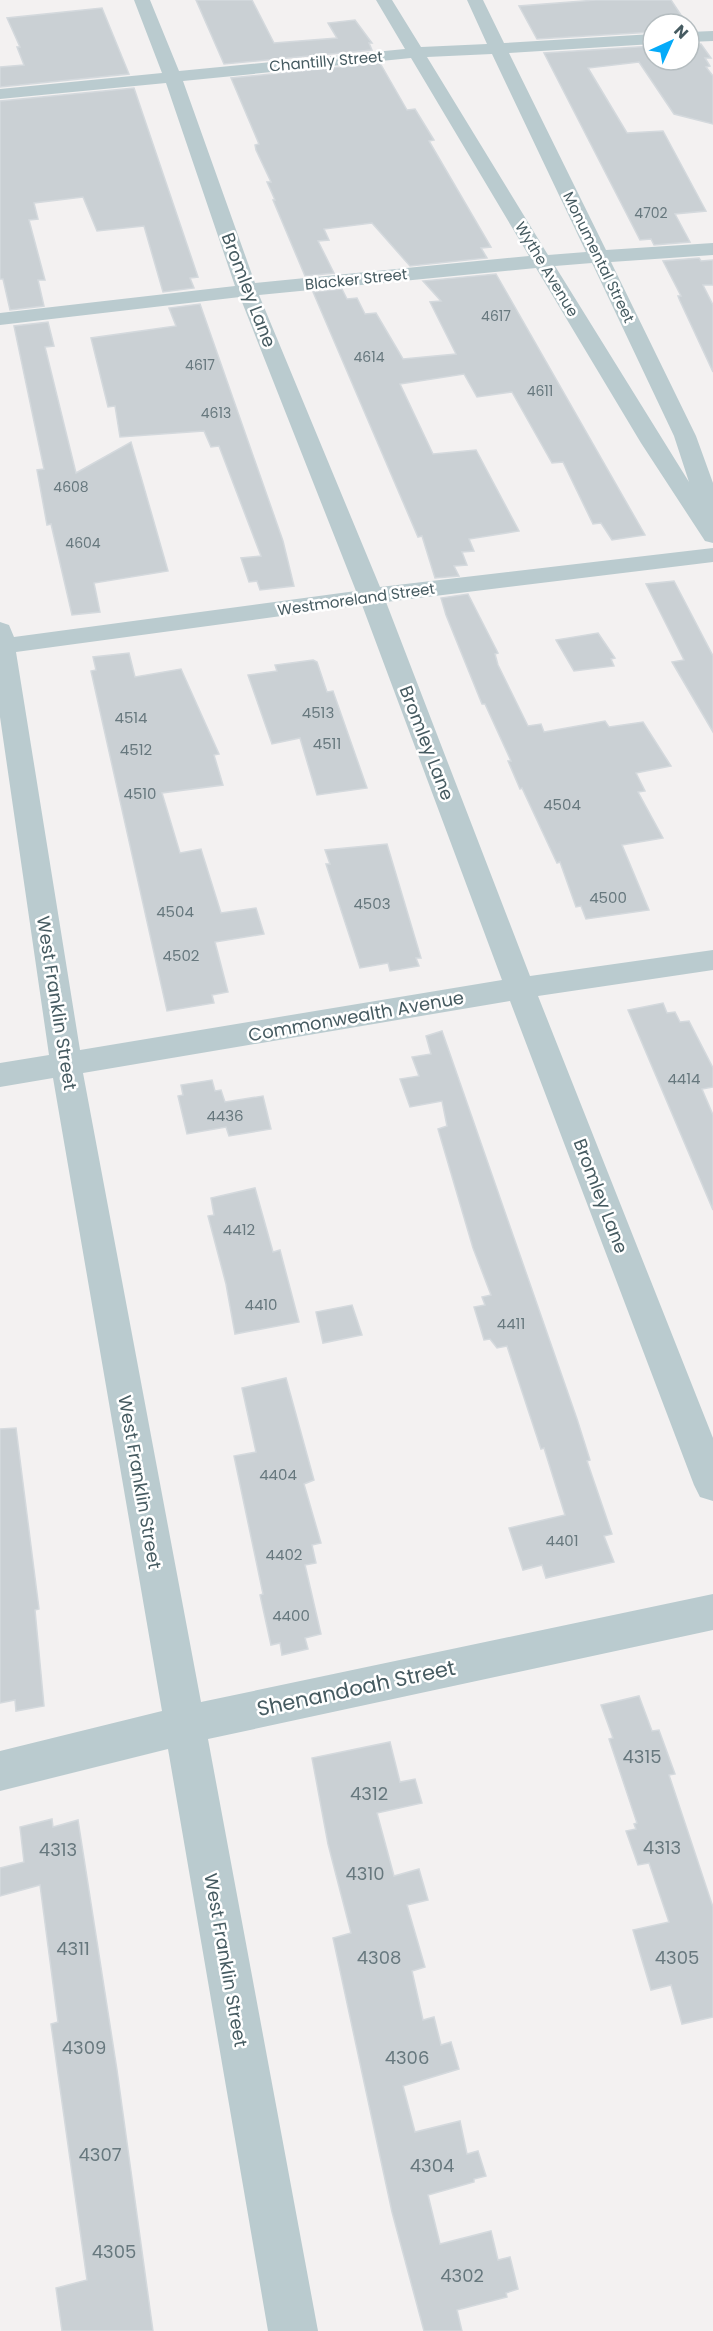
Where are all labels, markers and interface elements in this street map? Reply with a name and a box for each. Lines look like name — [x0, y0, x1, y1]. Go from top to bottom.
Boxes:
north arrow — [641, 12, 701, 72]
text: N — [669, 19, 694, 44]
street label: Chantilly Street — [268, 46, 384, 76]
street label: Monumental Street — [558, 188, 640, 326]
house number: 4702 — [634, 203, 668, 223]
street label: Wythe Avenue — [510, 217, 584, 321]
street label: Bromley Lane — [216, 229, 282, 351]
street label: Blacker Street — [304, 263, 408, 295]
house number: 4617 — [481, 306, 511, 326]
house number: 4614 — [354, 347, 385, 367]
house number: 4617 — [185, 355, 215, 375]
house number: 4611 — [527, 381, 553, 401]
house number: 4613 — [201, 403, 231, 423]
house number: 4608 — [53, 477, 89, 497]
house number: 4604 — [65, 533, 101, 553]
street label: Westmoreland Street — [276, 578, 436, 620]
street label: Bromley Lane — [394, 682, 460, 804]
house number: 4513 — [302, 702, 334, 723]
house number: 4514 — [114, 707, 148, 728]
house number: 4511 — [313, 733, 341, 754]
house number: 4512 — [120, 739, 152, 760]
house number: 4510 — [123, 783, 157, 804]
house number: 4504 — [543, 794, 581, 815]
house number: 4500 — [589, 887, 627, 908]
house number: 4503 — [353, 893, 391, 914]
house number: 4504 — [156, 901, 194, 922]
street label: West Franklin Street — [31, 914, 83, 1092]
house number: 4502 — [163, 945, 199, 966]
street label: Commonwealth Avenue — [246, 985, 466, 1047]
house number: 4414 — [667, 1068, 701, 1089]
house number: 4436 — [206, 1105, 244, 1126]
street label: Bromley Lane — [568, 1135, 634, 1257]
house number: 4412 — [223, 1219, 255, 1240]
house number: 4410 — [244, 1294, 278, 1315]
house number: 4411 — [497, 1313, 525, 1334]
street label: West Franklin Street — [112, 1393, 168, 1571]
house number: 4404 — [259, 1464, 297, 1485]
house number: 4401 — [545, 1530, 579, 1551]
house number: 4402 — [266, 1544, 302, 1565]
house number: 4400 — [272, 1605, 310, 1626]
street label: Shenandoah Street — [254, 1653, 458, 1723]
house number: 4315 — [623, 1744, 662, 1769]
house number: 4312 — [350, 1781, 388, 1806]
house number: 4313 — [643, 1835, 681, 1860]
house number: 4313 — [39, 1837, 77, 1862]
house number: 4310 — [346, 1861, 385, 1886]
street label: West Franklin Street — [198, 1871, 254, 2049]
house number: 4311 — [56, 1936, 90, 1961]
house number: 4308 — [357, 1945, 401, 1970]
house number: 4305 — [655, 1945, 699, 1970]
house number: 4309 — [62, 2035, 106, 2060]
house number: 4306 — [385, 2045, 429, 2070]
house number: 4307 — [78, 2142, 122, 2167]
house number: 4304 — [410, 2153, 454, 2178]
house number: 4305 — [92, 2239, 136, 2264]
house number: 4302 — [440, 2263, 484, 2288]

